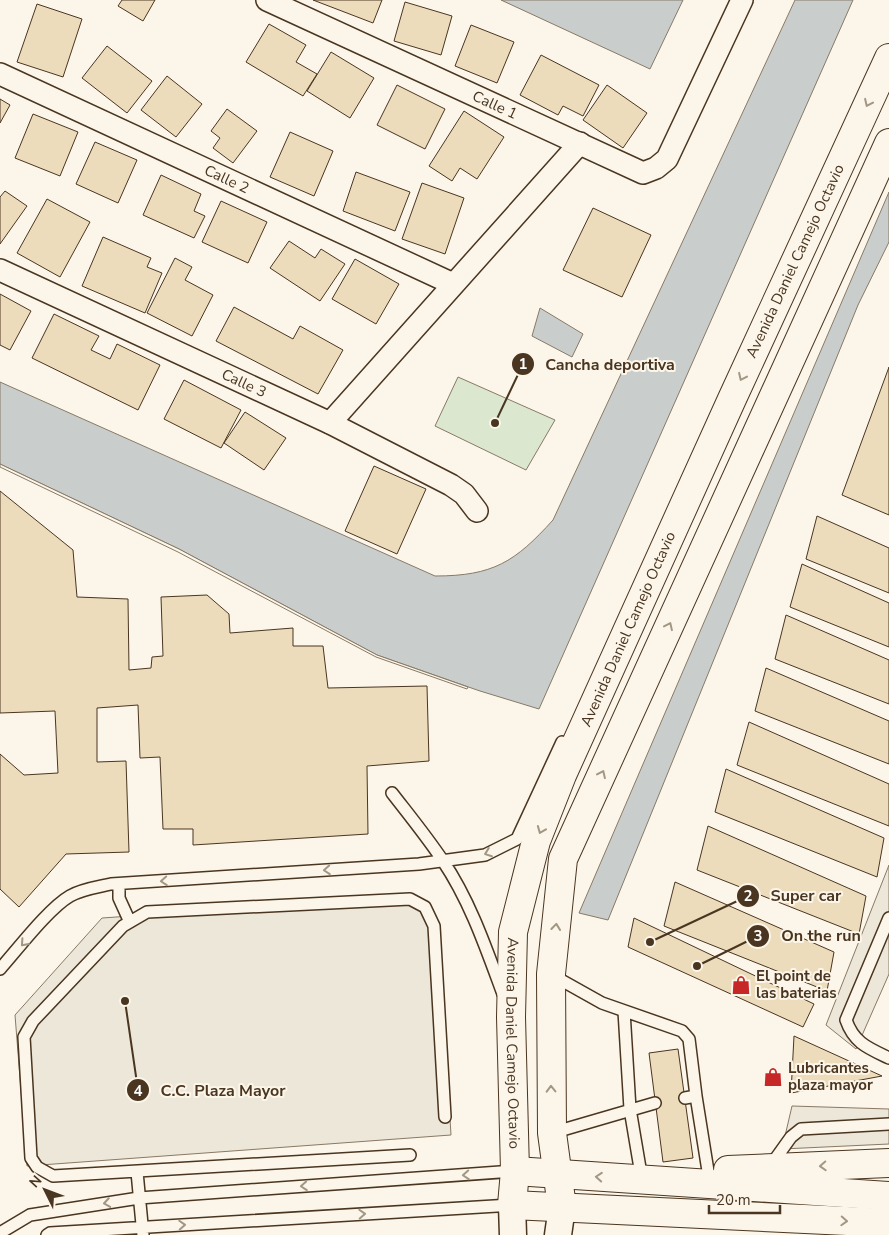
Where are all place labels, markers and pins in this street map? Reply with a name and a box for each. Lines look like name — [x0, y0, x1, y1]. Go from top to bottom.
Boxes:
callout: Cancha deportiva — [510, 349, 685, 380]
callout: Super car — [736, 880, 852, 911]
callout: On the run — [746, 920, 871, 951]
place label: El point de las baterias — [756, 966, 837, 1003]
shop icon: El point de las baterias — [730, 974, 752, 996]
place label: Lubricantes plaza mayor — [788, 1058, 873, 1095]
shop icon: Lubricantes plaza mayor — [762, 1066, 784, 1088]
callout: C.C. Plaza Mayor — [125, 1075, 295, 1106]

